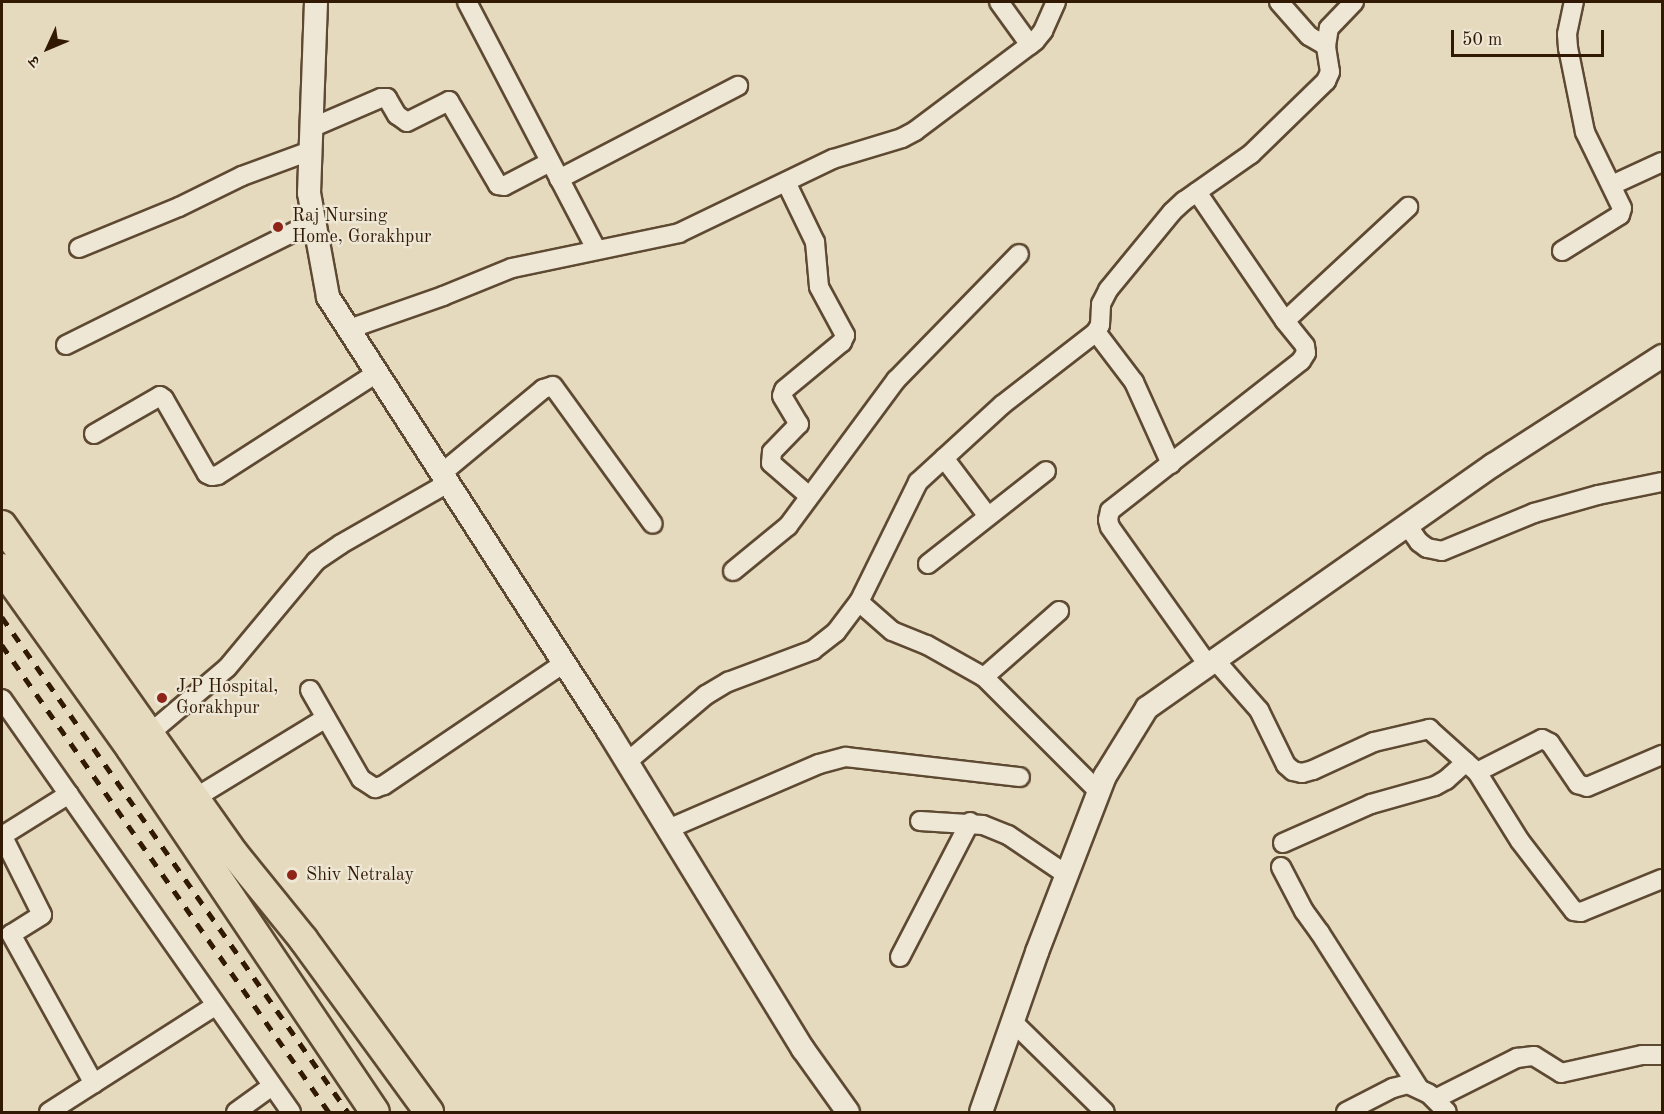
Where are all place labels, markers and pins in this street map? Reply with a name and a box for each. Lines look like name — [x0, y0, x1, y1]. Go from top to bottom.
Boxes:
place label: Raj Nursing Home, Gorakhpur — [292, 206, 431, 248]
marker: Raj Nursing Home, Gorakhpur — [269, 218, 287, 236]
place label: J.P Hospital, Gorakhpur — [176, 677, 278, 720]
marker: J.P Hospital, Gorakhpur — [153, 689, 171, 707]
place label: Shiv Netralay — [306, 864, 414, 886]
marker: Shiv Netralay — [283, 866, 301, 884]

